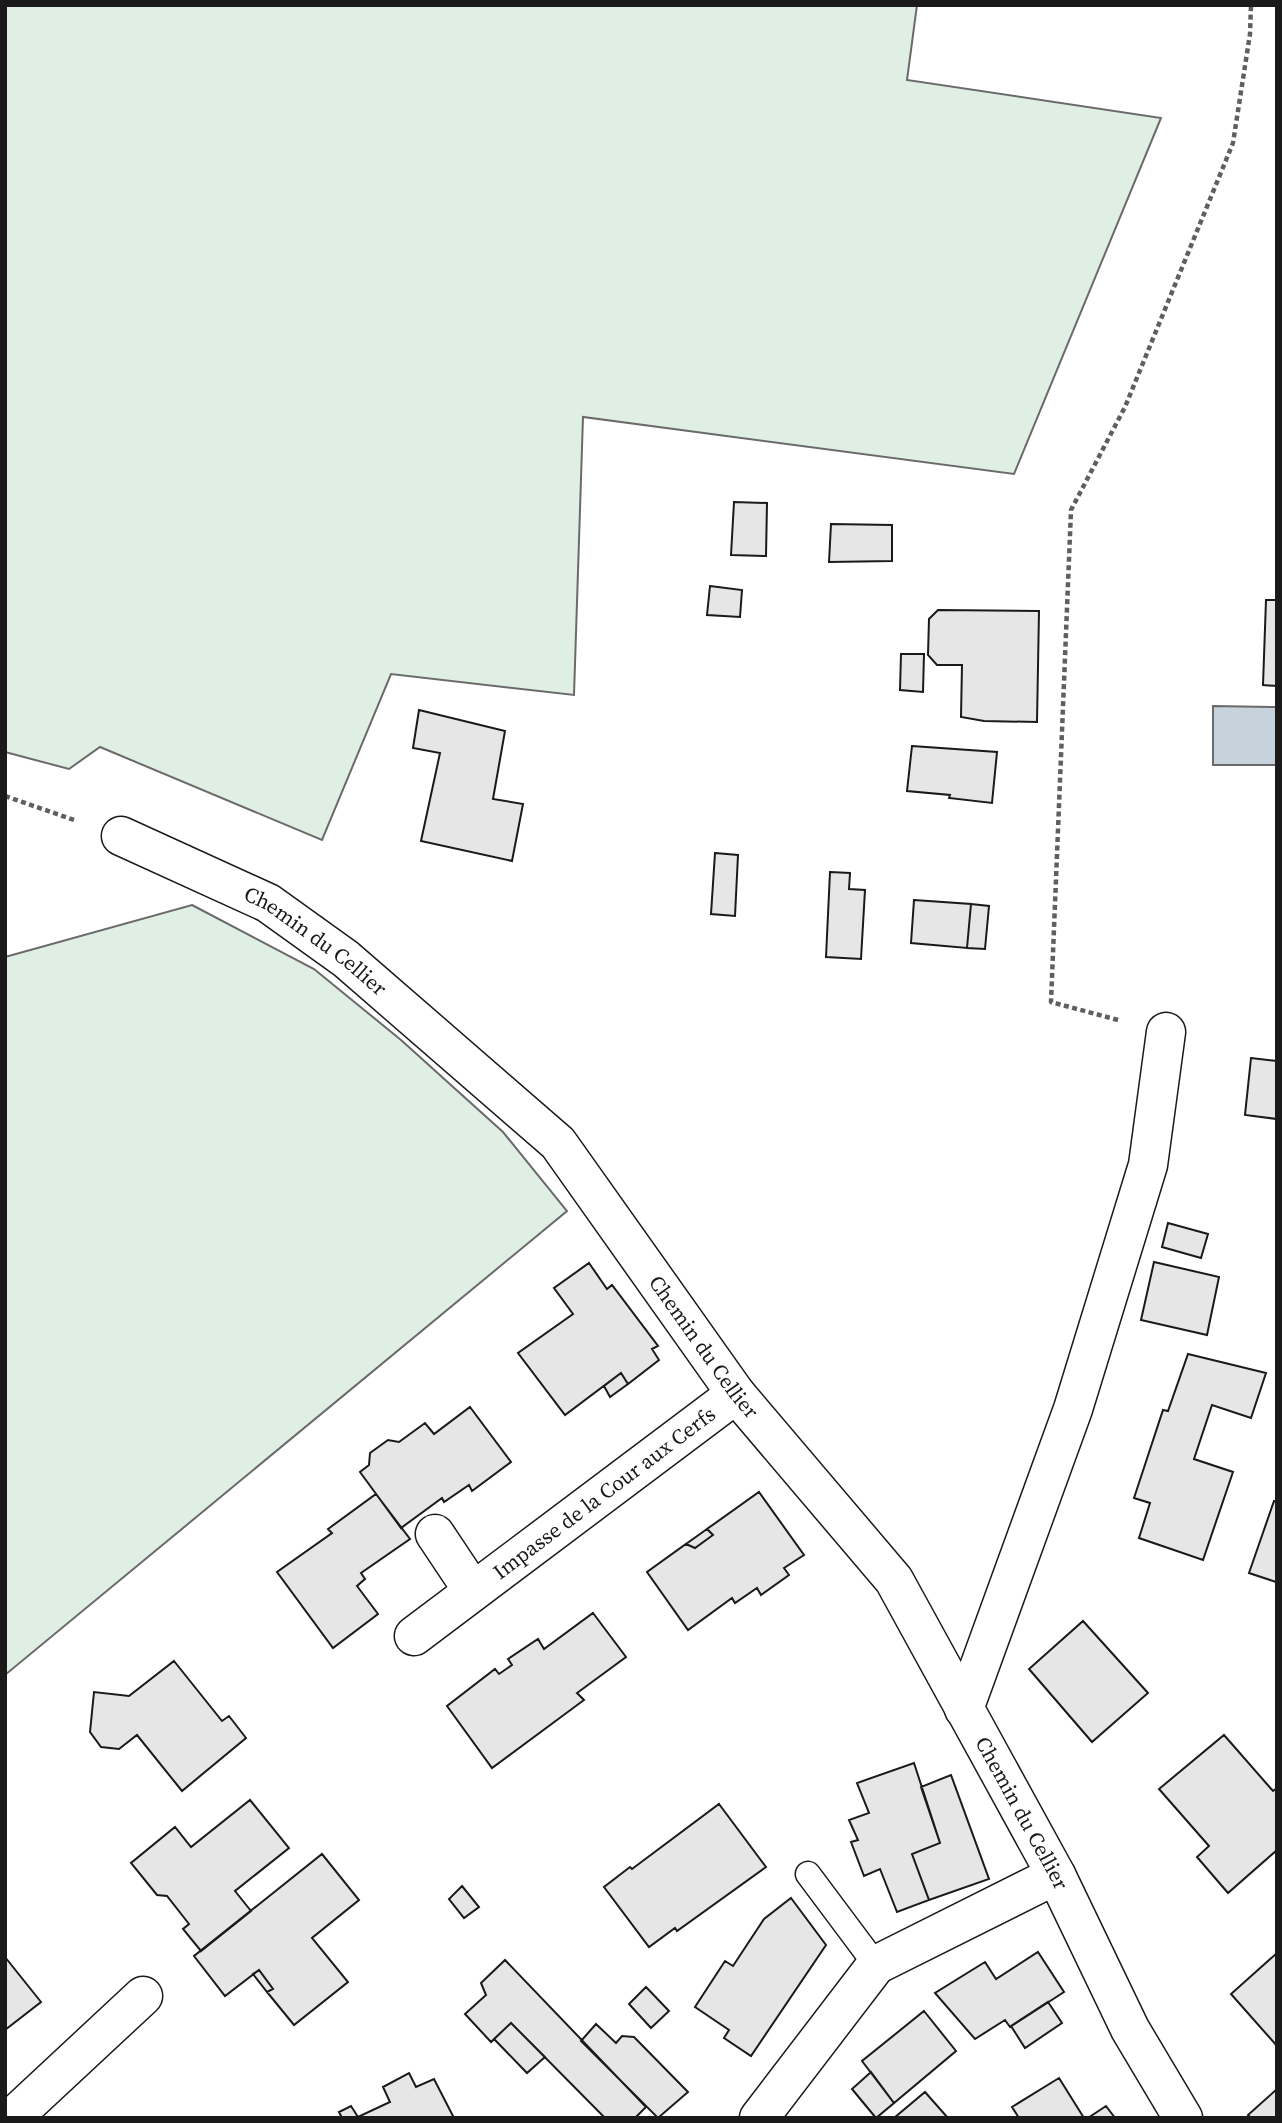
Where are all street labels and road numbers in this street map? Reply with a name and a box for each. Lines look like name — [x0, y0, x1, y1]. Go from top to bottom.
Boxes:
street label: Chemin du Cellier — [240, 879, 393, 1002]
street label: Chemin du Cellier — [642, 1269, 766, 1425]
street label: Impasse de la Cour aux Cerfs — [487, 1399, 721, 1586]
street label: Chemin du Cellier — [969, 1731, 1076, 1894]

